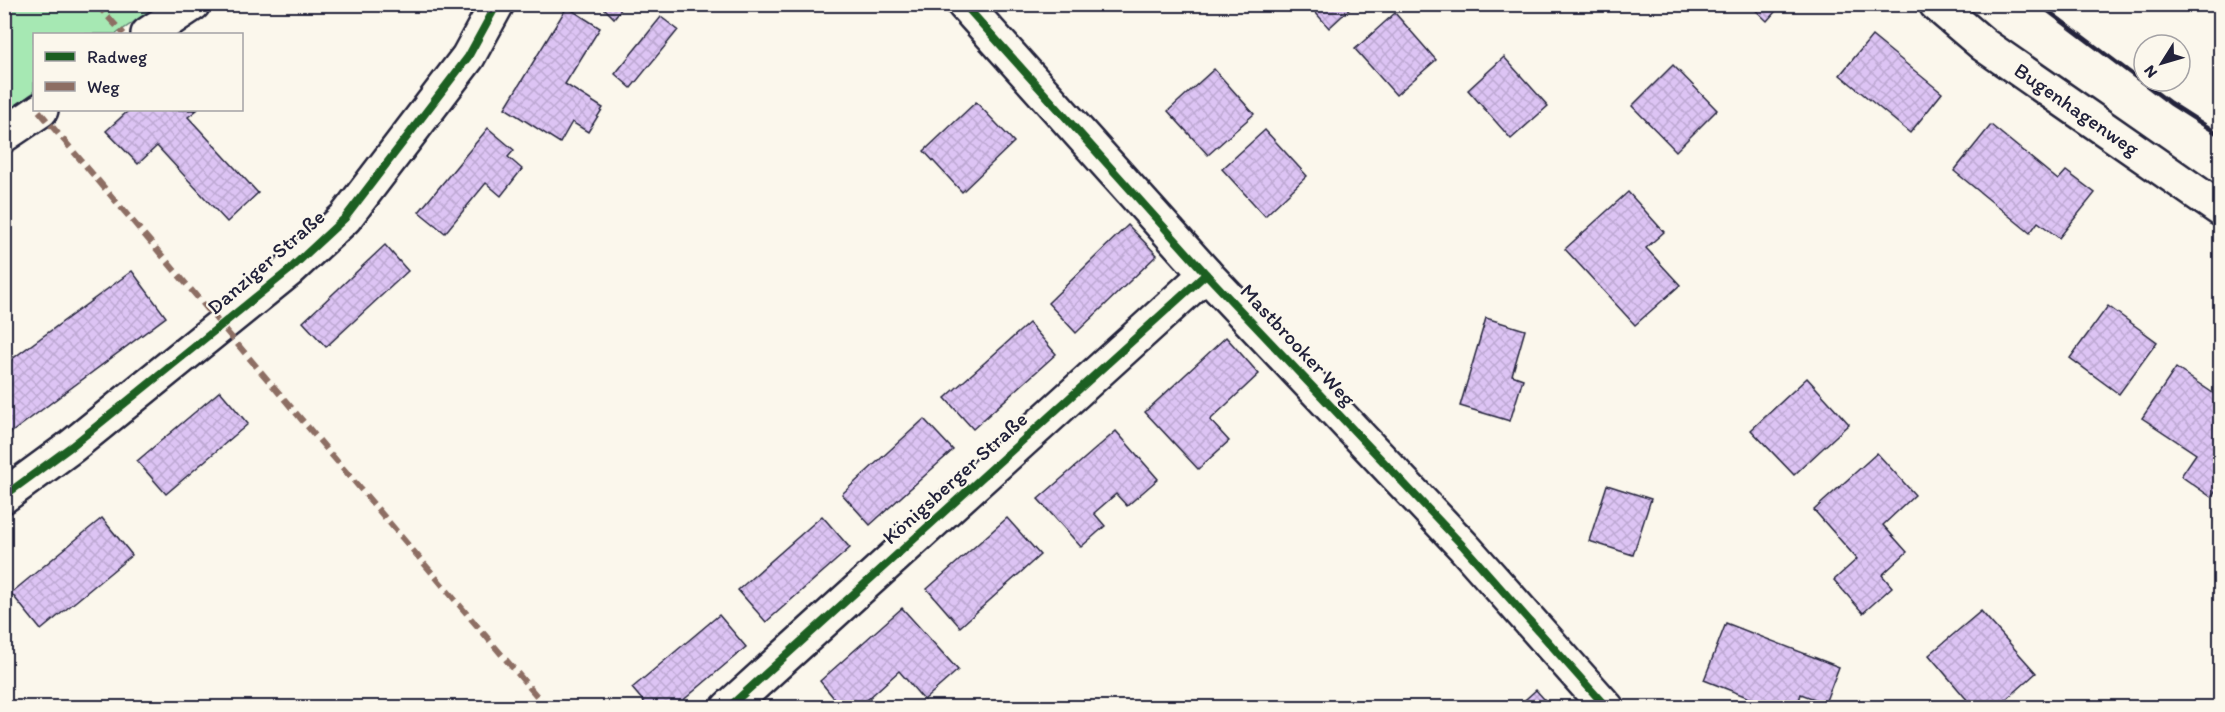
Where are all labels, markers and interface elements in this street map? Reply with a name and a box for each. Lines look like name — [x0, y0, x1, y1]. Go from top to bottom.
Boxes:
legend — [33, 33, 243, 111]
north arrow — [2132, 33, 2192, 93]
text: Radweg — [87, 46, 148, 68]
street label: Bugenhagenweg — [2010, 57, 2144, 161]
text: N — [2140, 62, 2161, 82]
text: Weg — [87, 76, 120, 98]
street label: Danziger Straße — [202, 204, 330, 319]
street label: Mastbrooker Weg — [1235, 278, 1361, 411]
street label: Königsberger Straße — [877, 406, 1032, 549]

